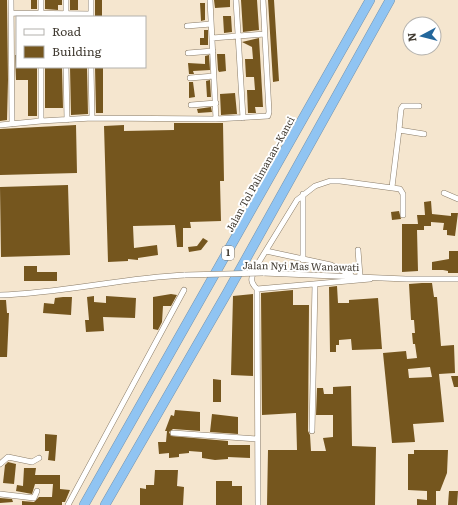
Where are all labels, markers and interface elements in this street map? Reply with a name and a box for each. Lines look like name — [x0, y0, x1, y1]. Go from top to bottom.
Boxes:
legend — [16, 16, 146, 68]
north arrow — [402, 16, 442, 56]
text: Road — [52, 22, 82, 40]
text: N — [403, 32, 420, 43]
text: Building — [52, 42, 102, 60]
street label: Jalan Tol Palimanan–Kanci — [222, 113, 298, 234]
road number: 1 — [222, 246, 234, 260]
street label: Jalan Nyi Mas Wanawati — [242, 257, 360, 274]

